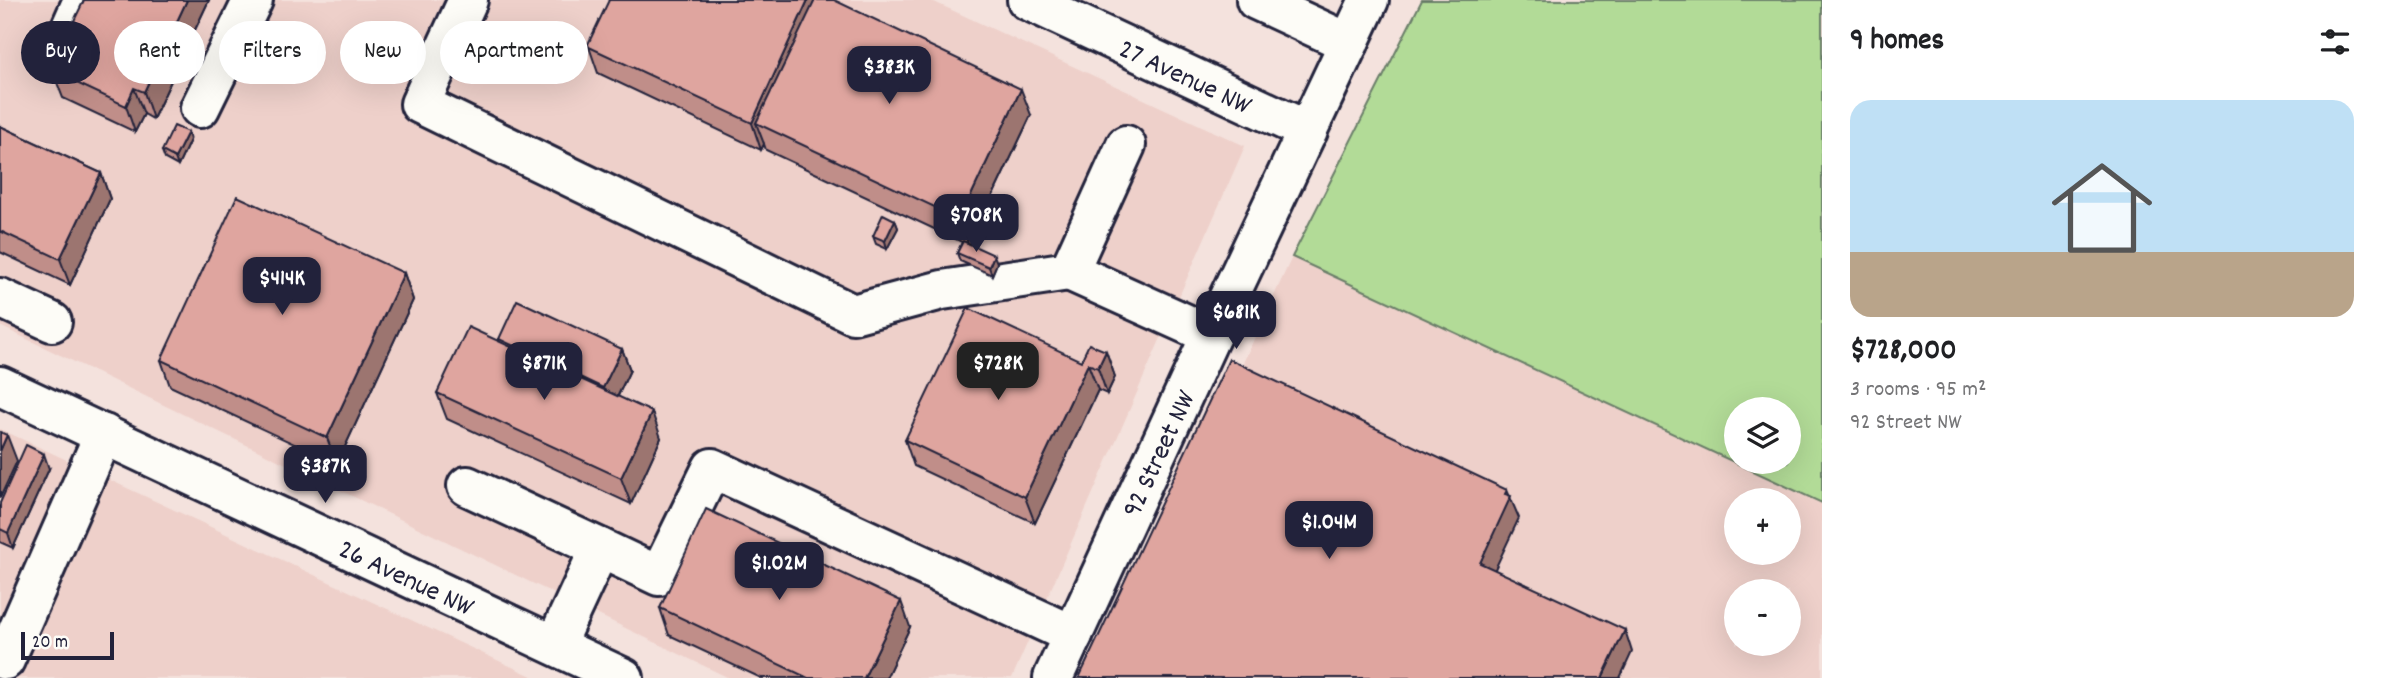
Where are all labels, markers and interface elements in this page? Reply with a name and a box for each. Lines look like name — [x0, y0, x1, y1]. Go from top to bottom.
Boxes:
chip: Buy — [21, 21, 100, 84]
chip: Rent — [114, 21, 205, 84]
chip: Filters — [219, 21, 326, 84]
chip: New — [340, 21, 426, 84]
chip: Apartment — [440, 21, 588, 84]
text: 9 homes — [1850, 21, 1944, 64]
icon: filters — [2316, 23, 2354, 61]
street label: 27 Avenue NW — [1111, 31, 1258, 128]
pin: $383K — [840, 46, 938, 106]
text: $383K — [863, 52, 915, 85]
icon: home — [2039, 145, 2165, 271]
pin: $708K — [927, 194, 1025, 254]
text: $708K — [950, 200, 1002, 233]
pin: $414K — [233, 258, 331, 317]
text: $414K — [259, 263, 305, 296]
pin: $681K — [1187, 292, 1285, 351]
text: $681K — [1212, 297, 1260, 330]
text: $728,000 — [1850, 331, 1957, 374]
pin: $871K — [495, 342, 593, 402]
pin: $728K — [949, 342, 1047, 402]
text: $871K — [521, 348, 567, 381]
text: $728K — [973, 348, 1023, 381]
text: 3 rooms · 95 m² — [1850, 374, 1986, 407]
street label: 92 Street NW — [1115, 384, 1209, 525]
map controls — [1724, 397, 1801, 656]
button: layers — [1724, 397, 1801, 474]
text: 92 Street NW — [1850, 407, 1962, 440]
pin: $387K — [276, 446, 374, 505]
text: $387K — [300, 451, 350, 484]
button: + — [1724, 488, 1801, 565]
pin: $1.04M — [1272, 502, 1386, 561]
text: $1.04M — [1301, 507, 1357, 540]
street label: 26 Avenue NW — [331, 532, 480, 630]
pin: $1.02M — [722, 542, 836, 602]
text: $1.02M — [751, 548, 807, 581]
button: − — [1724, 579, 1801, 656]
scale bar — [21, 629, 114, 661]
text: 20 m — [32, 630, 68, 657]

